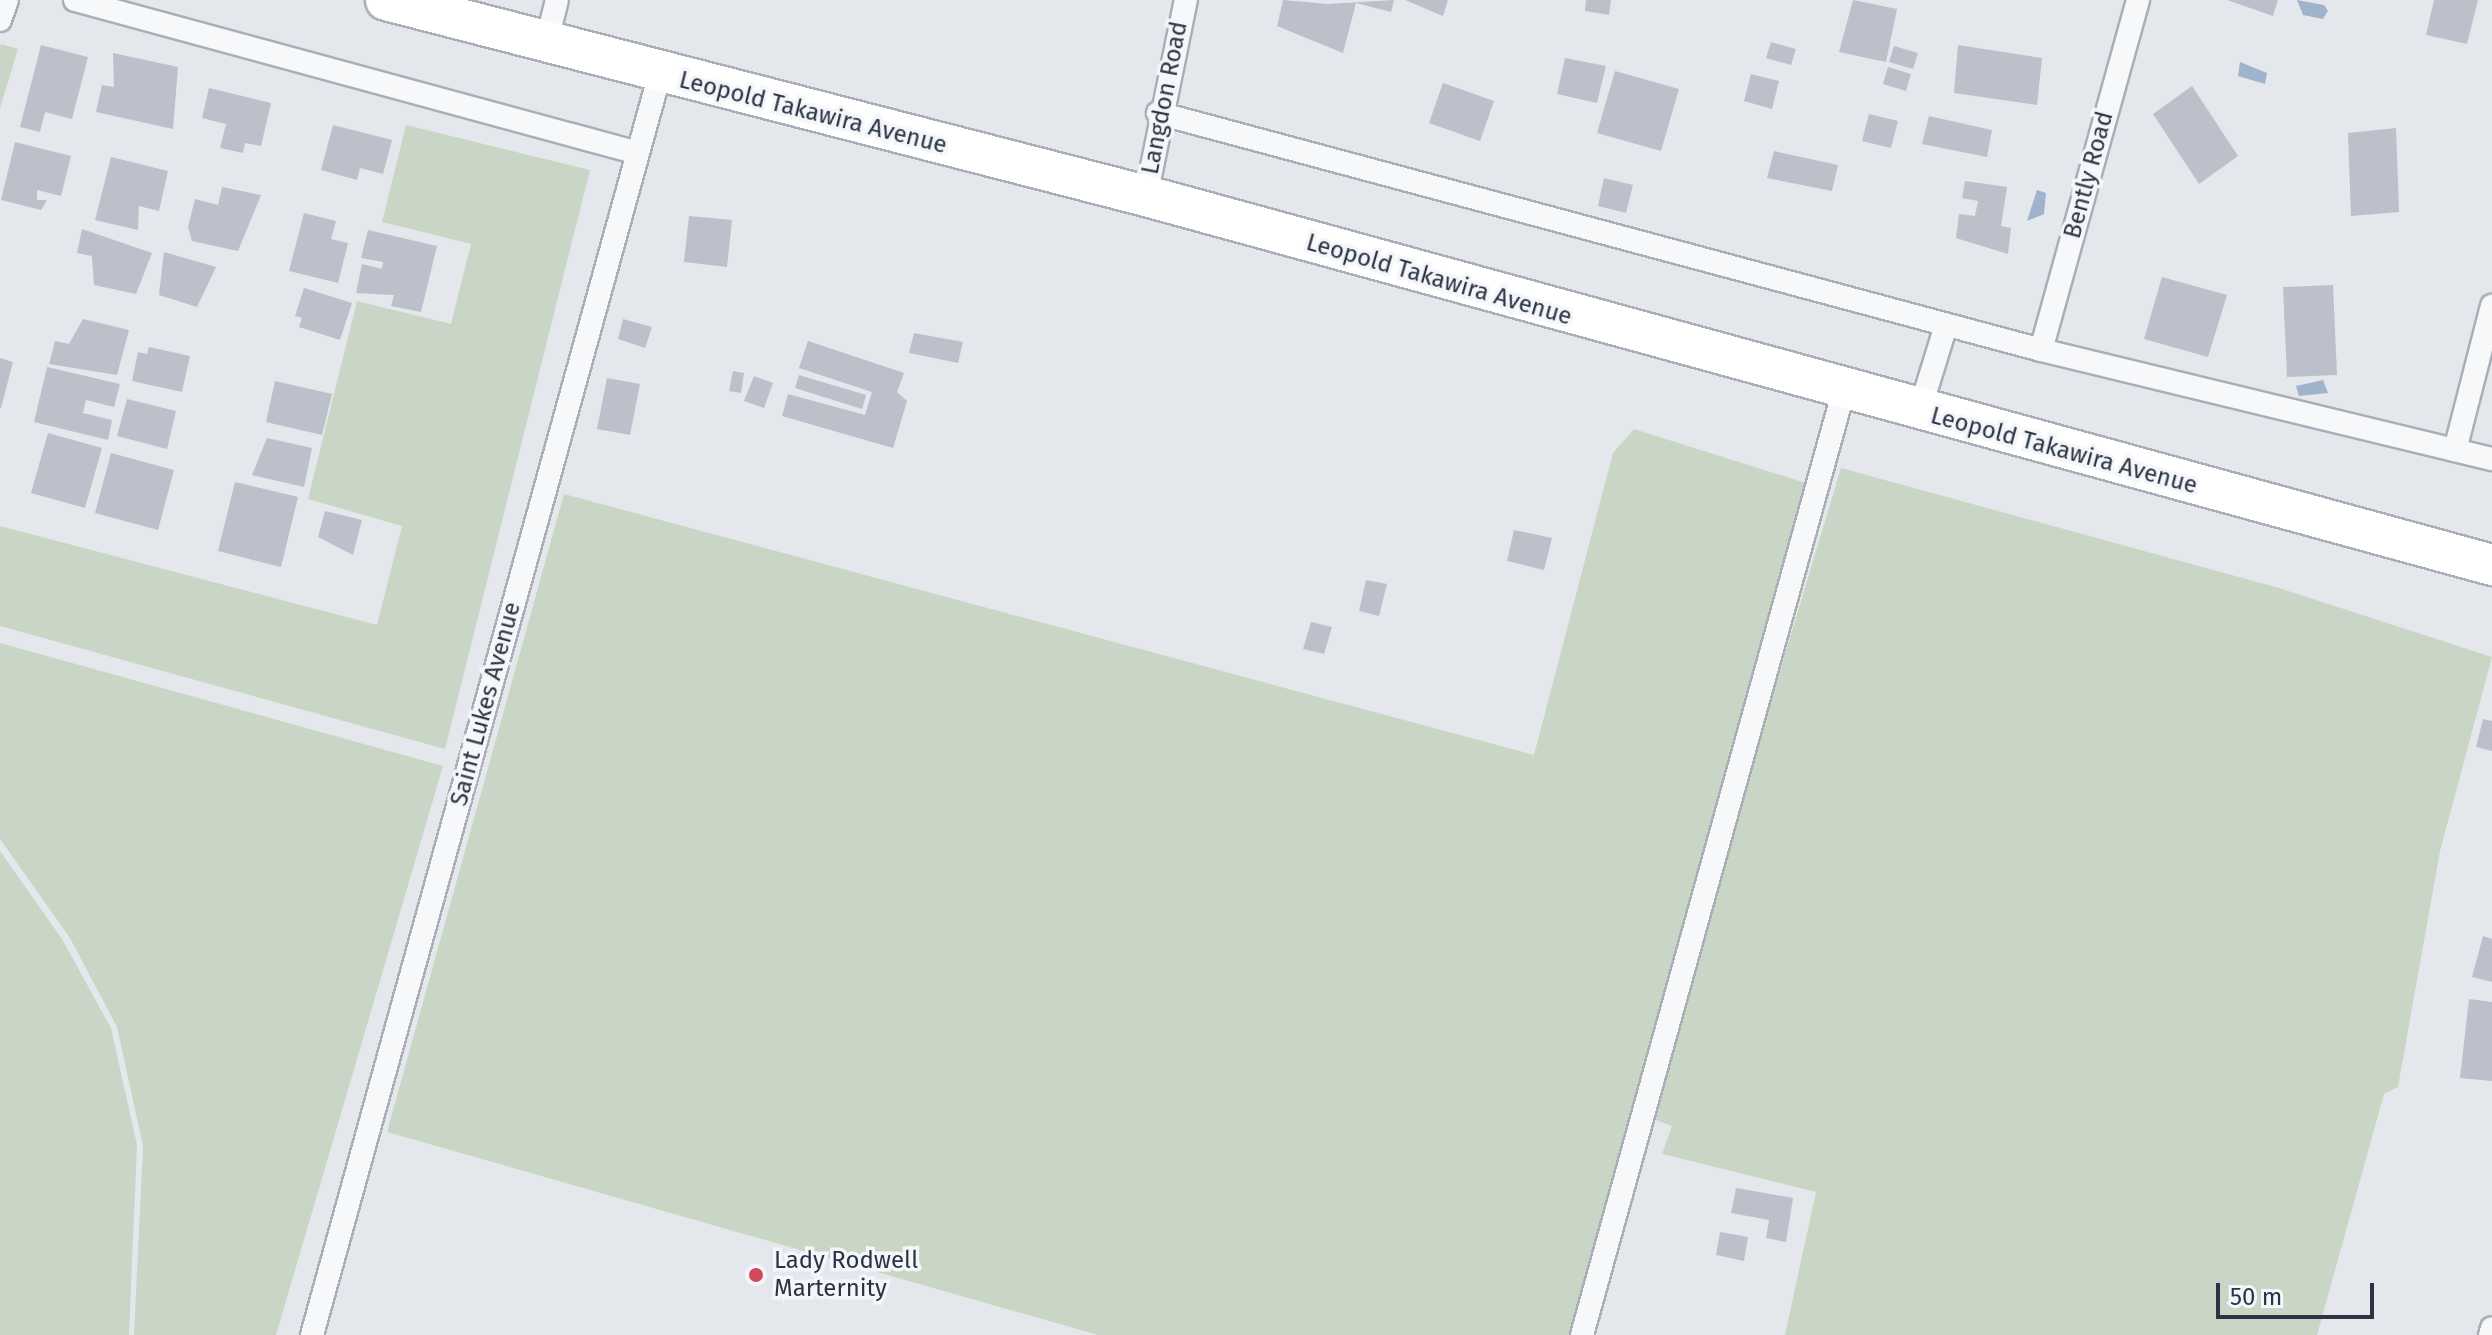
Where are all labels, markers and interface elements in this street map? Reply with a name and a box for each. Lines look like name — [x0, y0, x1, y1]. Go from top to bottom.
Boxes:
street label: Langdon Road — [1136, 19, 1194, 177]
street label: Leopold Takawira Avenue — [676, 66, 950, 160]
street label: Bently Road — [2058, 108, 2120, 242]
street label: Leopold Takawira Avenue — [1303, 228, 1575, 332]
street label: Leopold Takawira Avenue — [1927, 402, 2201, 500]
street label: Saint Lukes Avenue — [445, 599, 527, 809]
place label: Lady Rodwell Marternity — [774, 1247, 918, 1303]
marker: Lady Rodwell Marternity — [745, 1264, 767, 1286]
scale bar — [2220, 1267, 2378, 1317]
text: 50 m — [2230, 1283, 2282, 1311]

